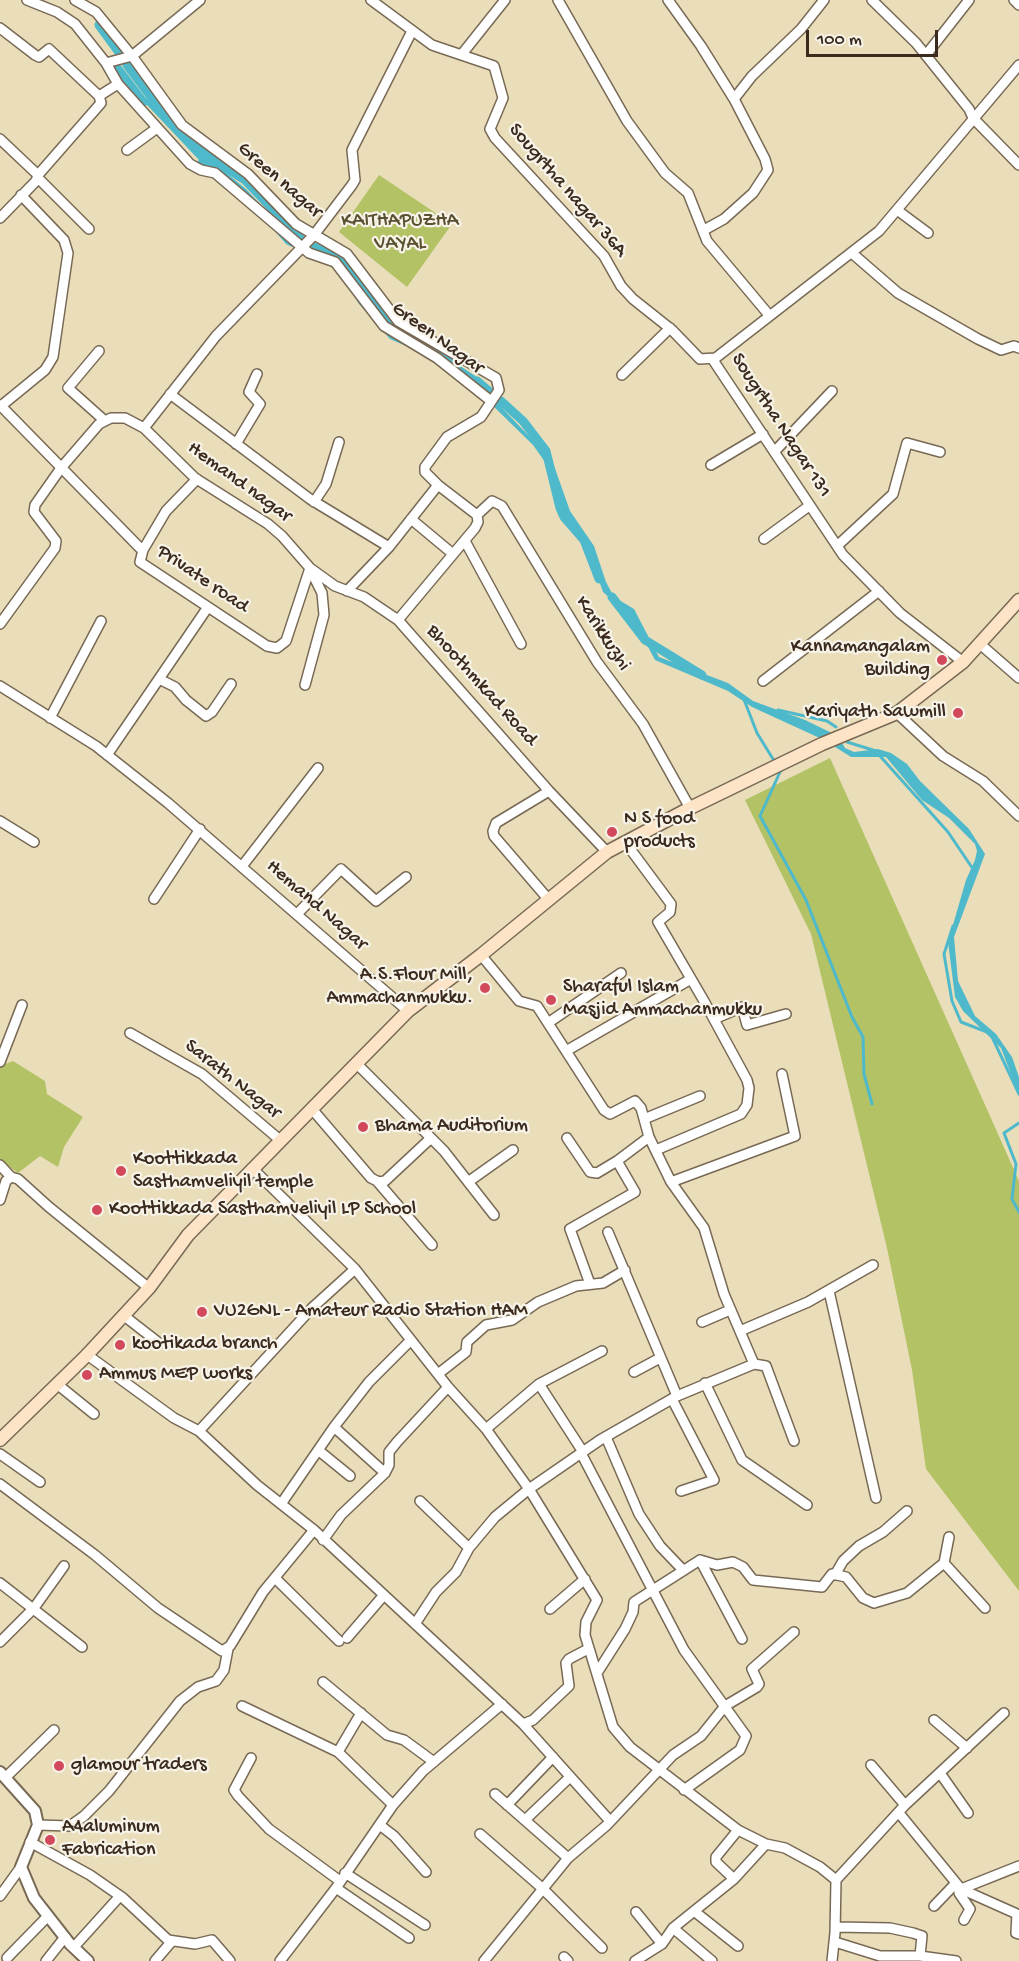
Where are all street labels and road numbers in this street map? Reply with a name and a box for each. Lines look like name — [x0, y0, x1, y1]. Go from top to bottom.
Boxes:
street label: Sougrtha nagar 36A — [502, 119, 632, 263]
street label: Green nagar — [232, 138, 326, 224]
street label: Green Nagar — [386, 297, 488, 381]
street label: Sougrtha Nagar 131 — [724, 349, 836, 503]
street label: Hemand nagar — [182, 437, 296, 529]
street label: Private road — [151, 540, 253, 620]
street label: Karikkuzhi — [569, 592, 635, 676]
street label: Bhoothmkad Road — [420, 620, 542, 752]
street label: Hemand Nagar — [260, 855, 372, 957]
street label: Sarath Nagar — [179, 1035, 285, 1125]

